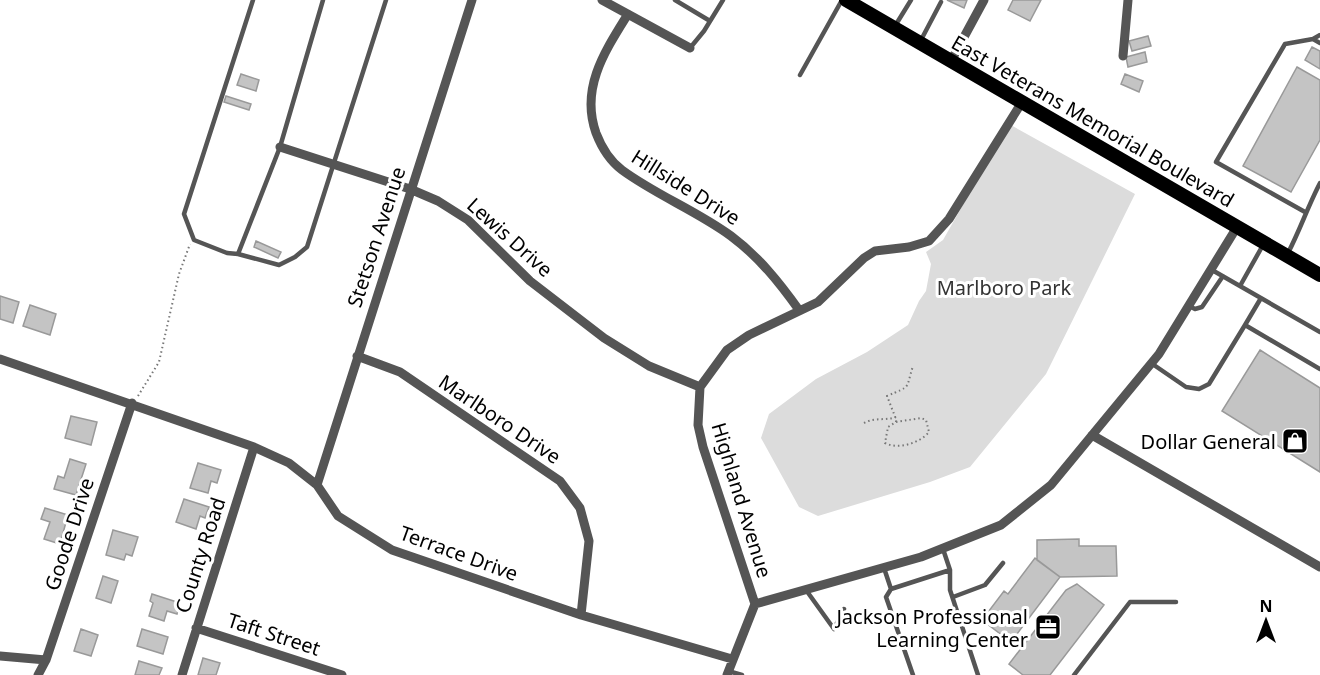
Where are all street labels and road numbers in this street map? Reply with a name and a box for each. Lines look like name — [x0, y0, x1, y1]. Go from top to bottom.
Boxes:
street label: East Veterans Memorial Boulevard — [947, 29, 1239, 213]
street label: Hillside Drive — [627, 143, 745, 231]
street label: Stetson Avenue — [341, 163, 411, 311]
street label: Lewis Drive — [461, 191, 559, 283]
street label: Marlboro Drive — [434, 368, 566, 470]
street label: Highland Avenue — [706, 419, 778, 581]
street label: Goode Drive — [38, 474, 100, 594]
street label: County Road — [169, 494, 231, 616]
street label: Terrace Drive — [396, 519, 522, 587]
street label: Taft Street — [224, 606, 324, 662]

